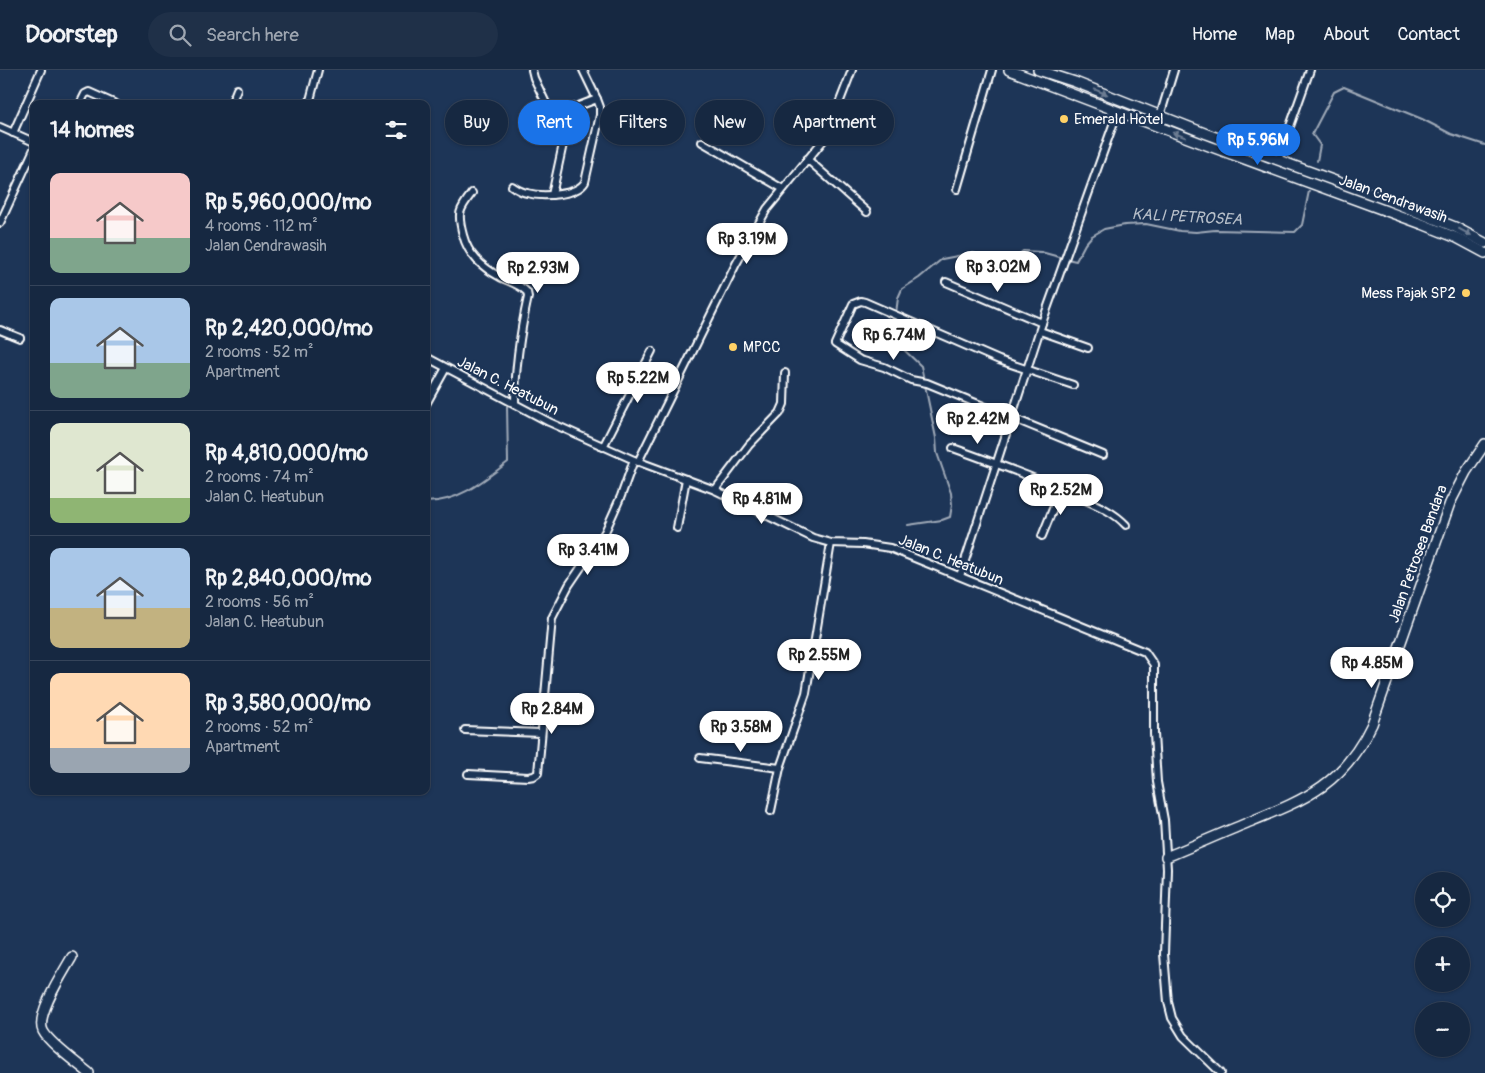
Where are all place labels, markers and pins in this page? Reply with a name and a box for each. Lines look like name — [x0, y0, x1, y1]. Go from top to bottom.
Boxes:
place label: Emerald Hotel — [1074, 110, 1164, 129]
marker: Emerald Hotel — [1058, 113, 1070, 125]
pin: Rp 5.96M — [1206, 124, 1310, 166]
pin: Rp 3.19M — [695, 222, 799, 265]
pin: Rp 3.02M — [946, 250, 1050, 293]
pin: Rp 2.93M — [486, 252, 590, 294]
place label: Mess Pajak SP2 — [1361, 284, 1456, 303]
marker: Mess Pajak SP2 — [1460, 287, 1472, 299]
pin: Rp 6.74M — [842, 318, 946, 361]
place label: MPCC — [743, 338, 781, 357]
marker: MPCC — [727, 341, 739, 353]
pin: Rp 5.22M — [586, 362, 690, 404]
pin: Rp 2.42M — [926, 402, 1030, 445]
pin: Rp 2.52M — [1009, 474, 1113, 516]
pin: Rp 4.81M — [710, 482, 814, 525]
pin: Rp 3.41M — [536, 534, 640, 576]
pin: Rp 2.55M — [767, 638, 871, 681]
pin: Rp 4.85M — [1320, 646, 1424, 689]
pin: Rp 2.84M — [500, 692, 604, 735]
pin: Rp 3.58M — [689, 710, 793, 753]

